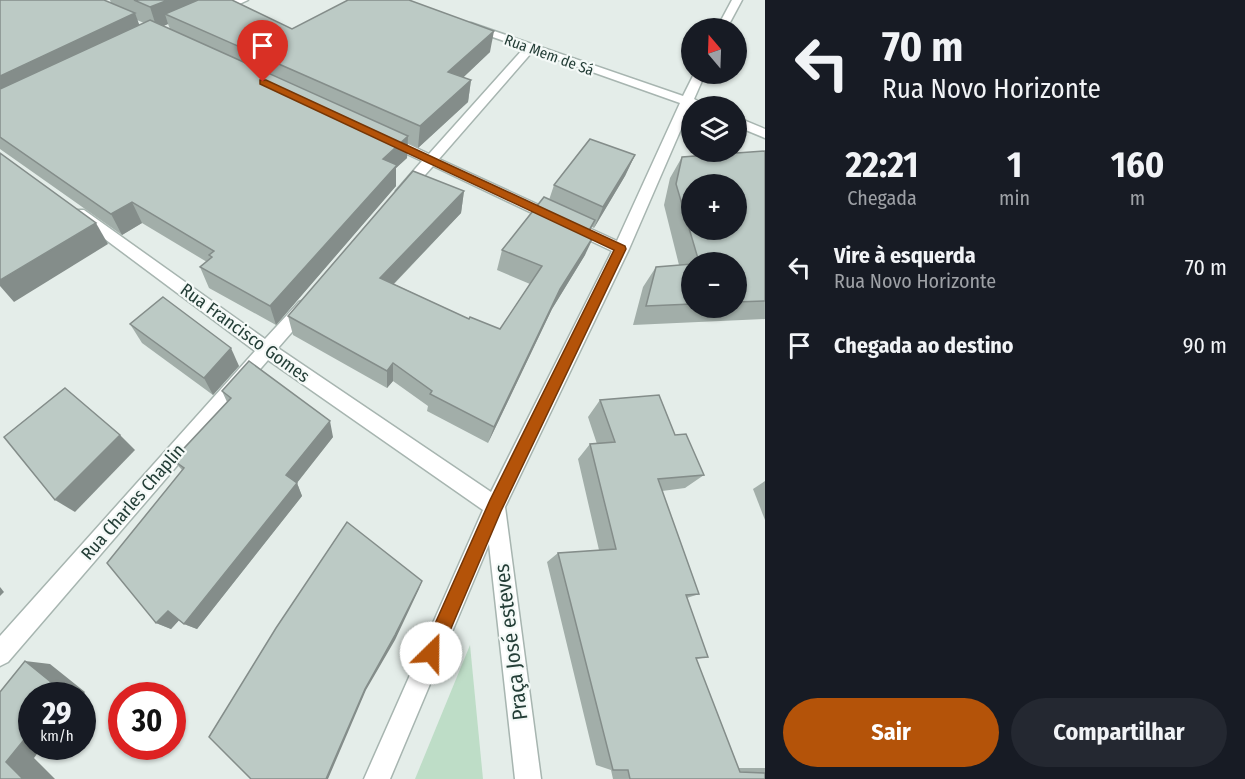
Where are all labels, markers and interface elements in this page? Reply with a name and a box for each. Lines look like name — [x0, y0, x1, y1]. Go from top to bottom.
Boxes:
north arrow — [681, 18, 747, 84]
map controls — [681, 18, 747, 318]
pin — [237, 20, 288, 82]
text: 70 m — [882, 22, 963, 72]
icon: left — [783, 24, 861, 102]
icon: arrive — [246, 29, 279, 62]
street label: Rua Mem de Sá — [502, 31, 596, 79]
text: Rua Novo Horizonte — [882, 73, 1101, 105]
button: layers — [681, 96, 747, 162]
text: 22:21 — [846, 143, 918, 187]
text: 1 — [1007, 143, 1022, 187]
text: 160 — [1111, 143, 1164, 187]
button: + — [681, 174, 747, 240]
text: Chegada — [847, 186, 917, 210]
text: min — [999, 186, 1030, 210]
text: m — [1130, 186, 1145, 210]
text: Vire à esquerda — [834, 242, 976, 269]
icon: left — [783, 251, 816, 284]
button: − — [681, 252, 747, 318]
text: 70 m — [1185, 254, 1227, 281]
text: Rua Novo Horizonte — [834, 269, 996, 293]
street label: Rua Francisco Gomes — [176, 279, 314, 388]
icon: arrive — [783, 329, 816, 362]
text: Chegada ao destino — [834, 332, 1014, 359]
text: 90 m — [1183, 332, 1227, 359]
street label: Rua Charles Chaplin — [77, 439, 189, 565]
street label: Praça José esteves — [489, 562, 533, 722]
position arrow — [399, 621, 463, 685]
speed limit sign: 30 — [108, 682, 186, 760]
text: 29 — [42, 696, 72, 732]
button: Sair — [783, 698, 999, 767]
button: Compartilhar — [1011, 698, 1227, 767]
text: km/h — [40, 727, 74, 745]

